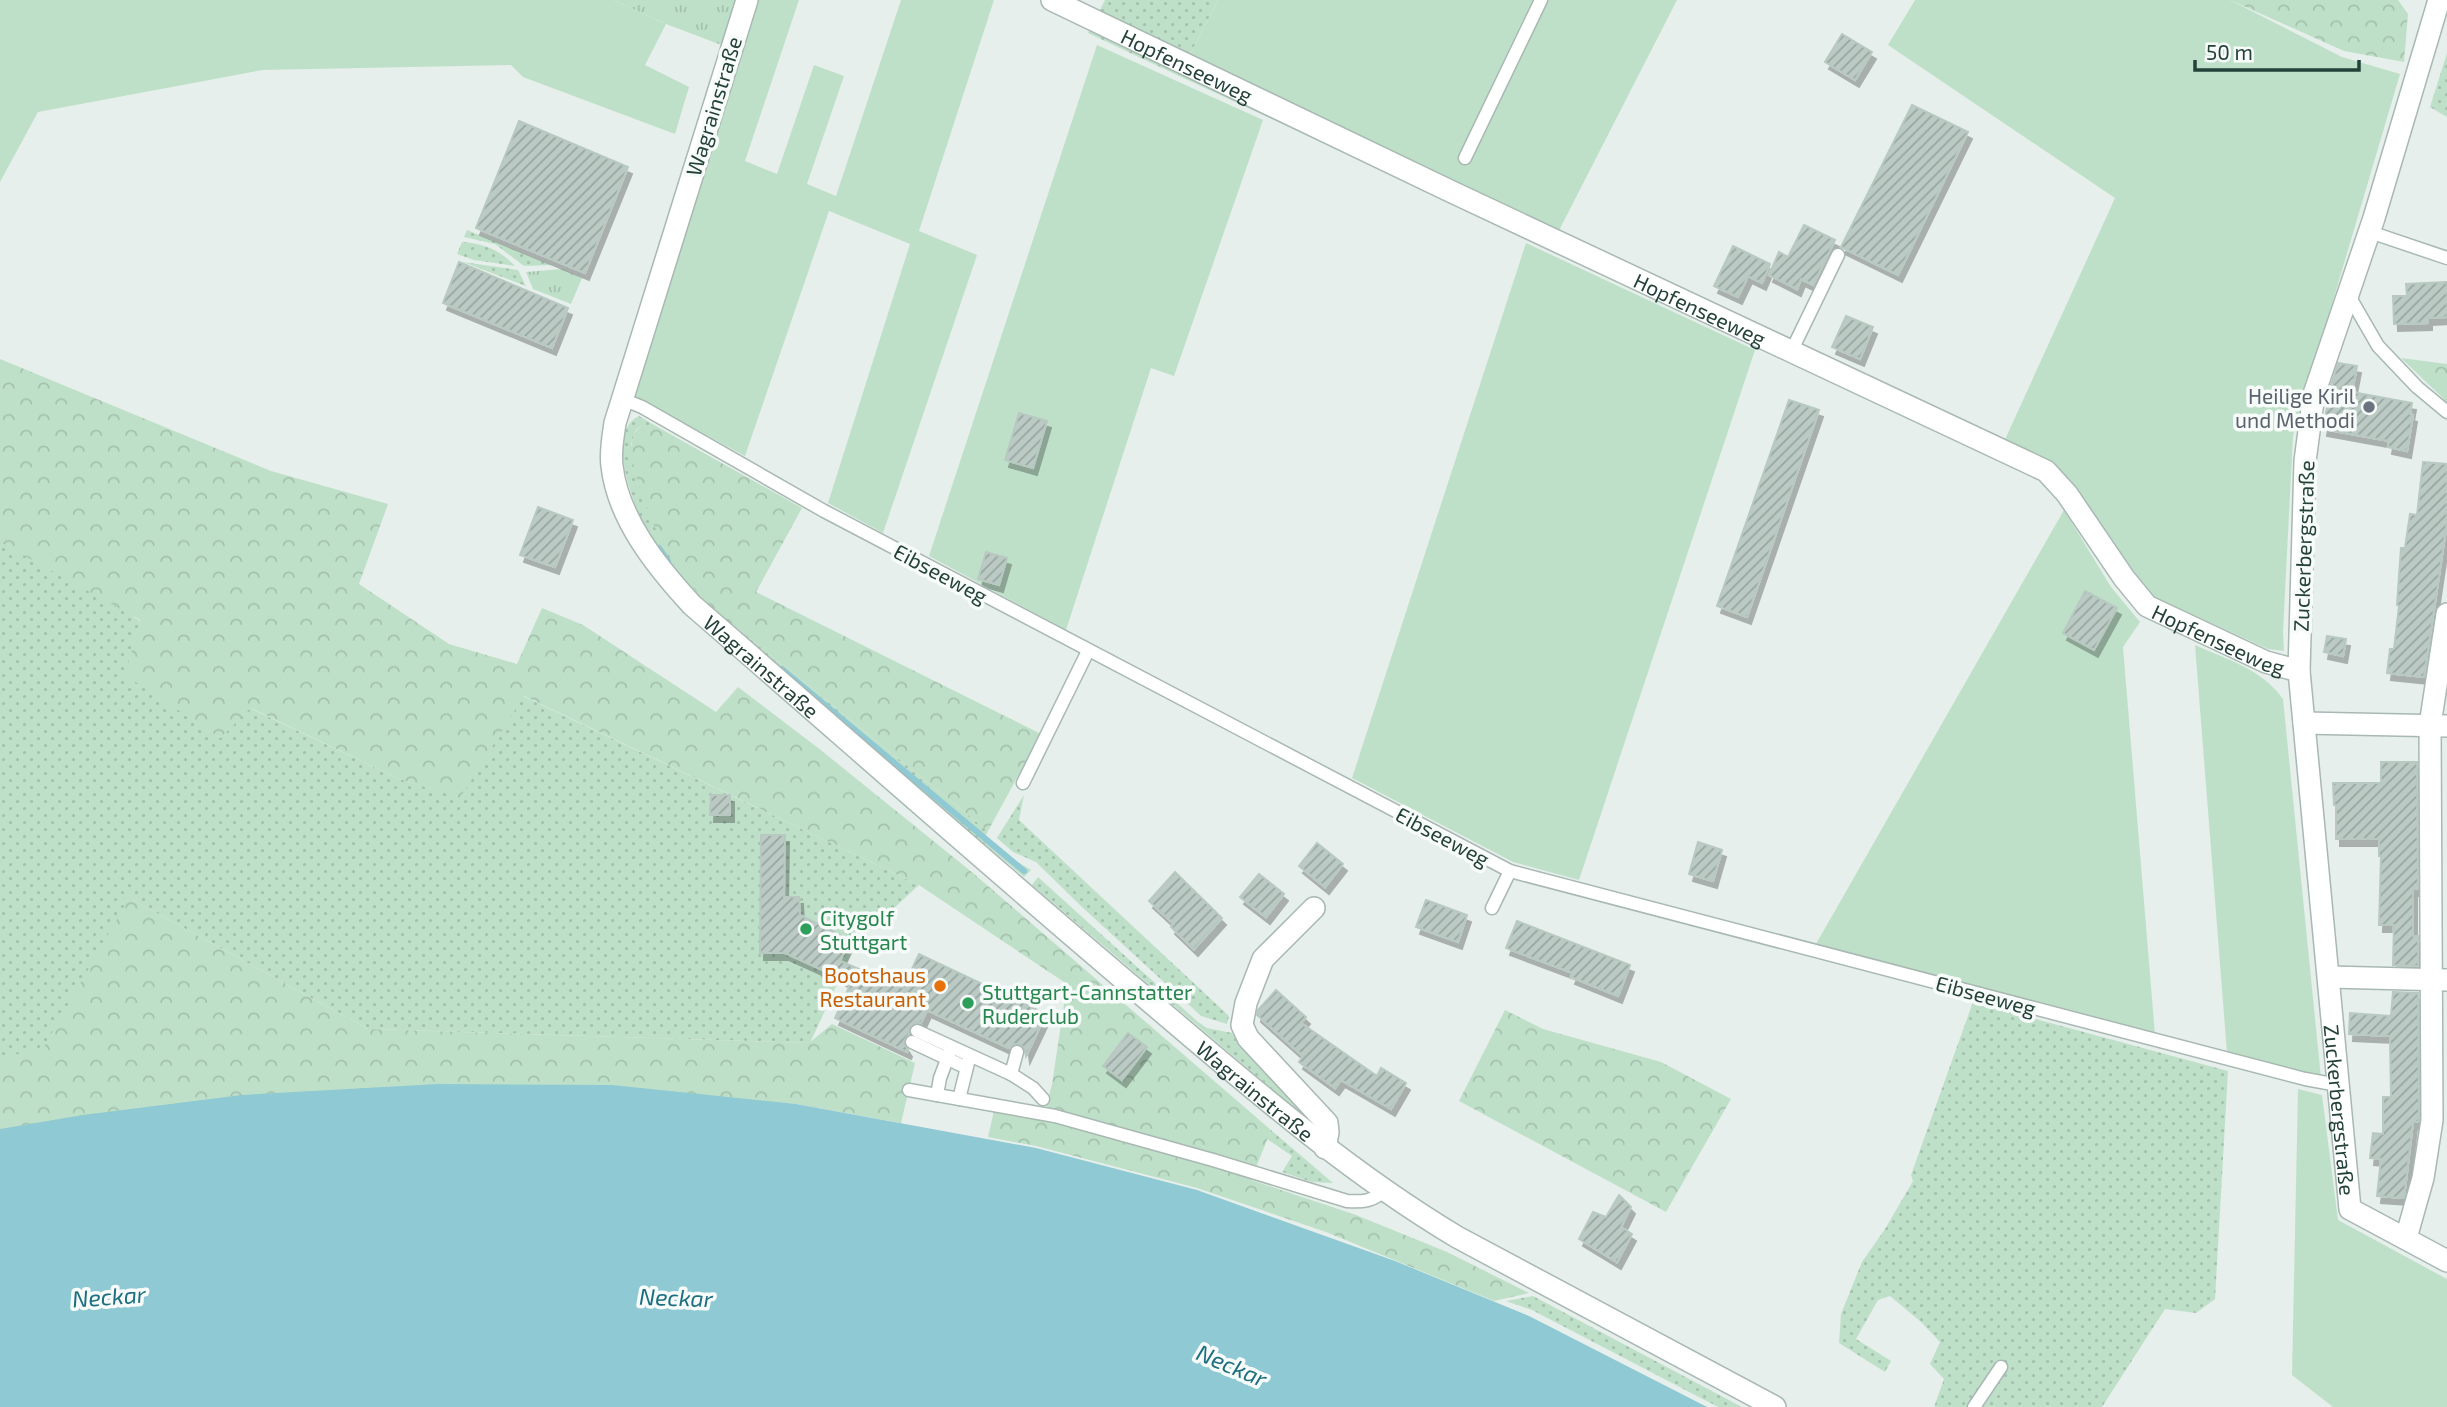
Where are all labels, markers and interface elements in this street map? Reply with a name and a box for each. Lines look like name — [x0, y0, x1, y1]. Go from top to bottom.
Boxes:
street label: Hopfenseeweg — [1117, 23, 1257, 107]
scale bar — [2195, 28, 2360, 72]
street label: Wagrainstraße — [680, 33, 746, 179]
text: 50 m — [2206, 39, 2253, 64]
street label: Hopfenseeweg — [1630, 267, 1771, 350]
place label: Heilige Kiril und Methodi — [2235, 383, 2356, 432]
marker: Heilige Kiril und Methodi — [2361, 399, 2377, 415]
street label: Zuckerbergstraße — [2288, 460, 2318, 632]
street label: Eibseeweg — [890, 538, 992, 608]
street label: Hopfenseeweg — [2149, 598, 2288, 679]
street label: Wagrainstraße — [699, 609, 825, 723]
street label: Eibseeweg — [1392, 801, 1494, 871]
place label: Citygolf Stuttgart — [820, 905, 907, 954]
marker: Citygolf Stuttgart — [798, 921, 814, 937]
place label: Bootshaus Restaurant — [820, 962, 926, 1011]
street label: Eibseeweg — [1933, 970, 2039, 1020]
marker: Bootshaus Restaurant — [932, 978, 948, 994]
place label: Stuttgart-Cannstatter Ruderclub — [982, 979, 1193, 1028]
marker: Stuttgart-Cannstatter Ruderclub — [960, 995, 976, 1011]
street label: Zuckerbergstraße — [2320, 1023, 2361, 1197]
street label: Wagrainstraße — [1192, 1035, 1319, 1146]
water label: Neckar — [71, 1279, 148, 1313]
water label: Neckar — [639, 1282, 714, 1312]
water label: Neckar — [1193, 1338, 1272, 1393]

